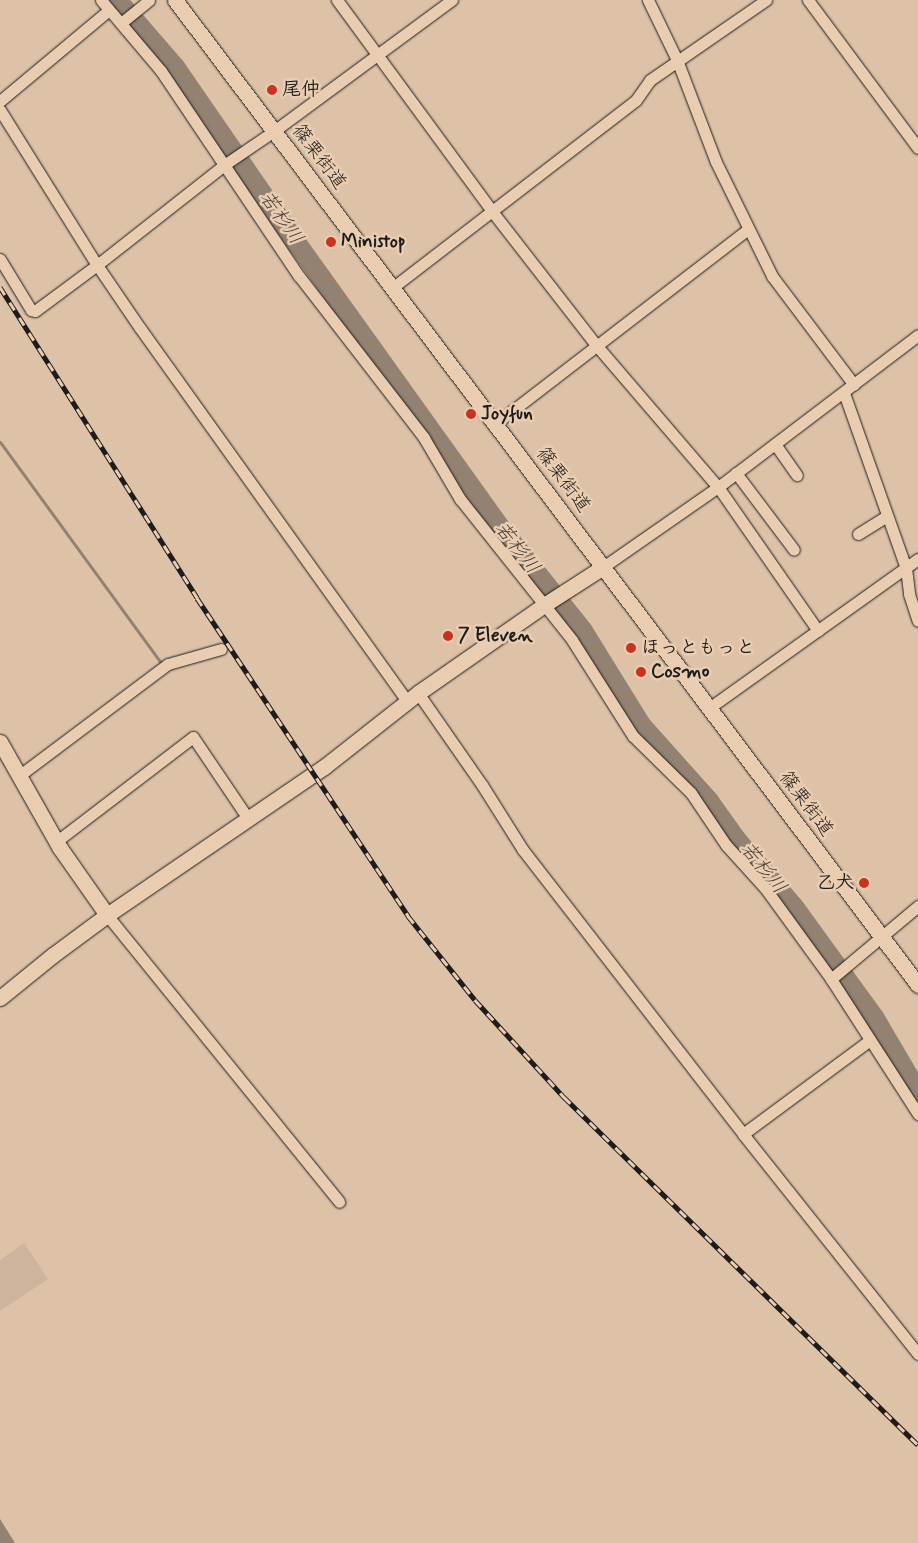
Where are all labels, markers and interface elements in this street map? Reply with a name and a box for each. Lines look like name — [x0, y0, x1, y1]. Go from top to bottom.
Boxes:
place label: 尾仲 — [282, 79, 320, 101]
marker: 尾仲 — [266, 84, 278, 96]
street label: 篠栗街道 — [287, 120, 351, 194]
water label: 若杉川 — [254, 187, 308, 249]
place label: Ministop — [341, 231, 405, 253]
marker: Ministop — [325, 236, 337, 248]
place label: Joyfun — [481, 403, 533, 425]
marker: Joyfun — [465, 408, 477, 420]
street label: 篠栗街道 — [531, 443, 595, 517]
water label: 若杉川 — [489, 517, 545, 579]
place label: 7 Eleven — [458, 625, 533, 647]
marker: 7 Eleven — [442, 630, 454, 642]
place label: ほっともっと — [641, 637, 755, 659]
marker: ほっともっと — [625, 642, 637, 654]
place label: Cosmo — [651, 661, 709, 683]
marker: Cosmo — [635, 666, 647, 678]
street label: 篠栗街道 — [774, 767, 838, 841]
water label: 若杉川 — [735, 837, 791, 899]
place label: 乙犬 — [816, 872, 854, 894]
marker: 乙犬 — [858, 877, 870, 889]

